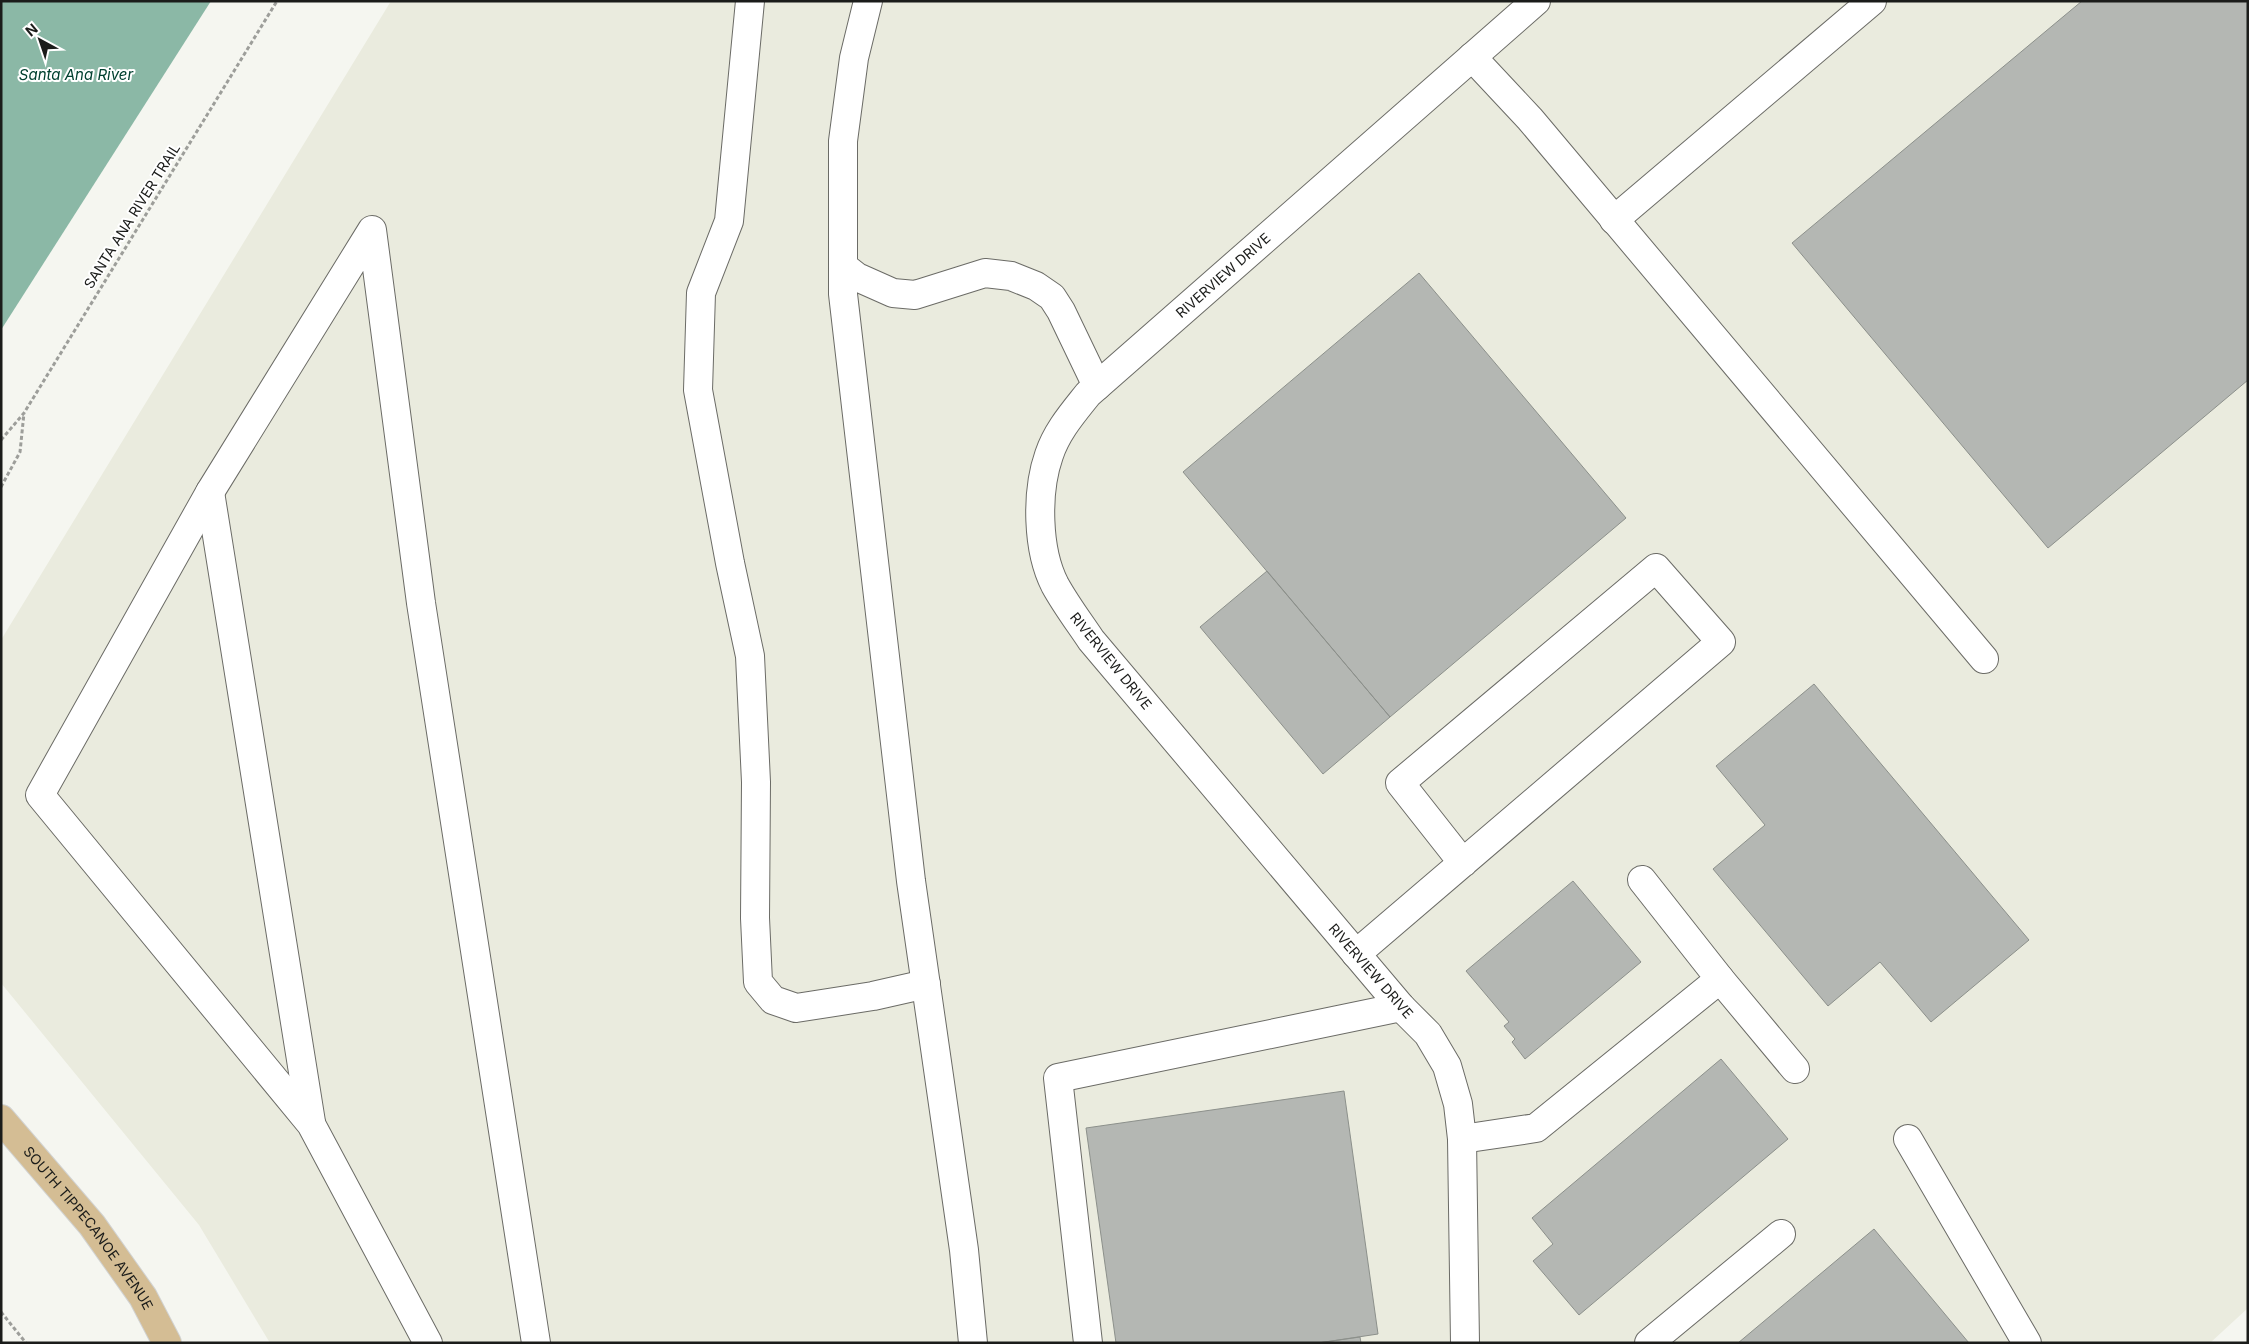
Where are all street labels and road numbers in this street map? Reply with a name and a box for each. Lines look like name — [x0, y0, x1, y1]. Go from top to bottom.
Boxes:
street label: SANTA ANA RIVER TRAIL — [80, 140, 183, 291]
street label: RIVERVIEW DRIVE — [1172, 229, 1274, 321]
street label: RIVERVIEW DRIVE — [1067, 609, 1156, 713]
street label: RIVERVIEW DRIVE — [1326, 920, 1417, 1022]
street label: SOUTH TIPPECANOE AVENUE — [20, 1143, 157, 1312]

